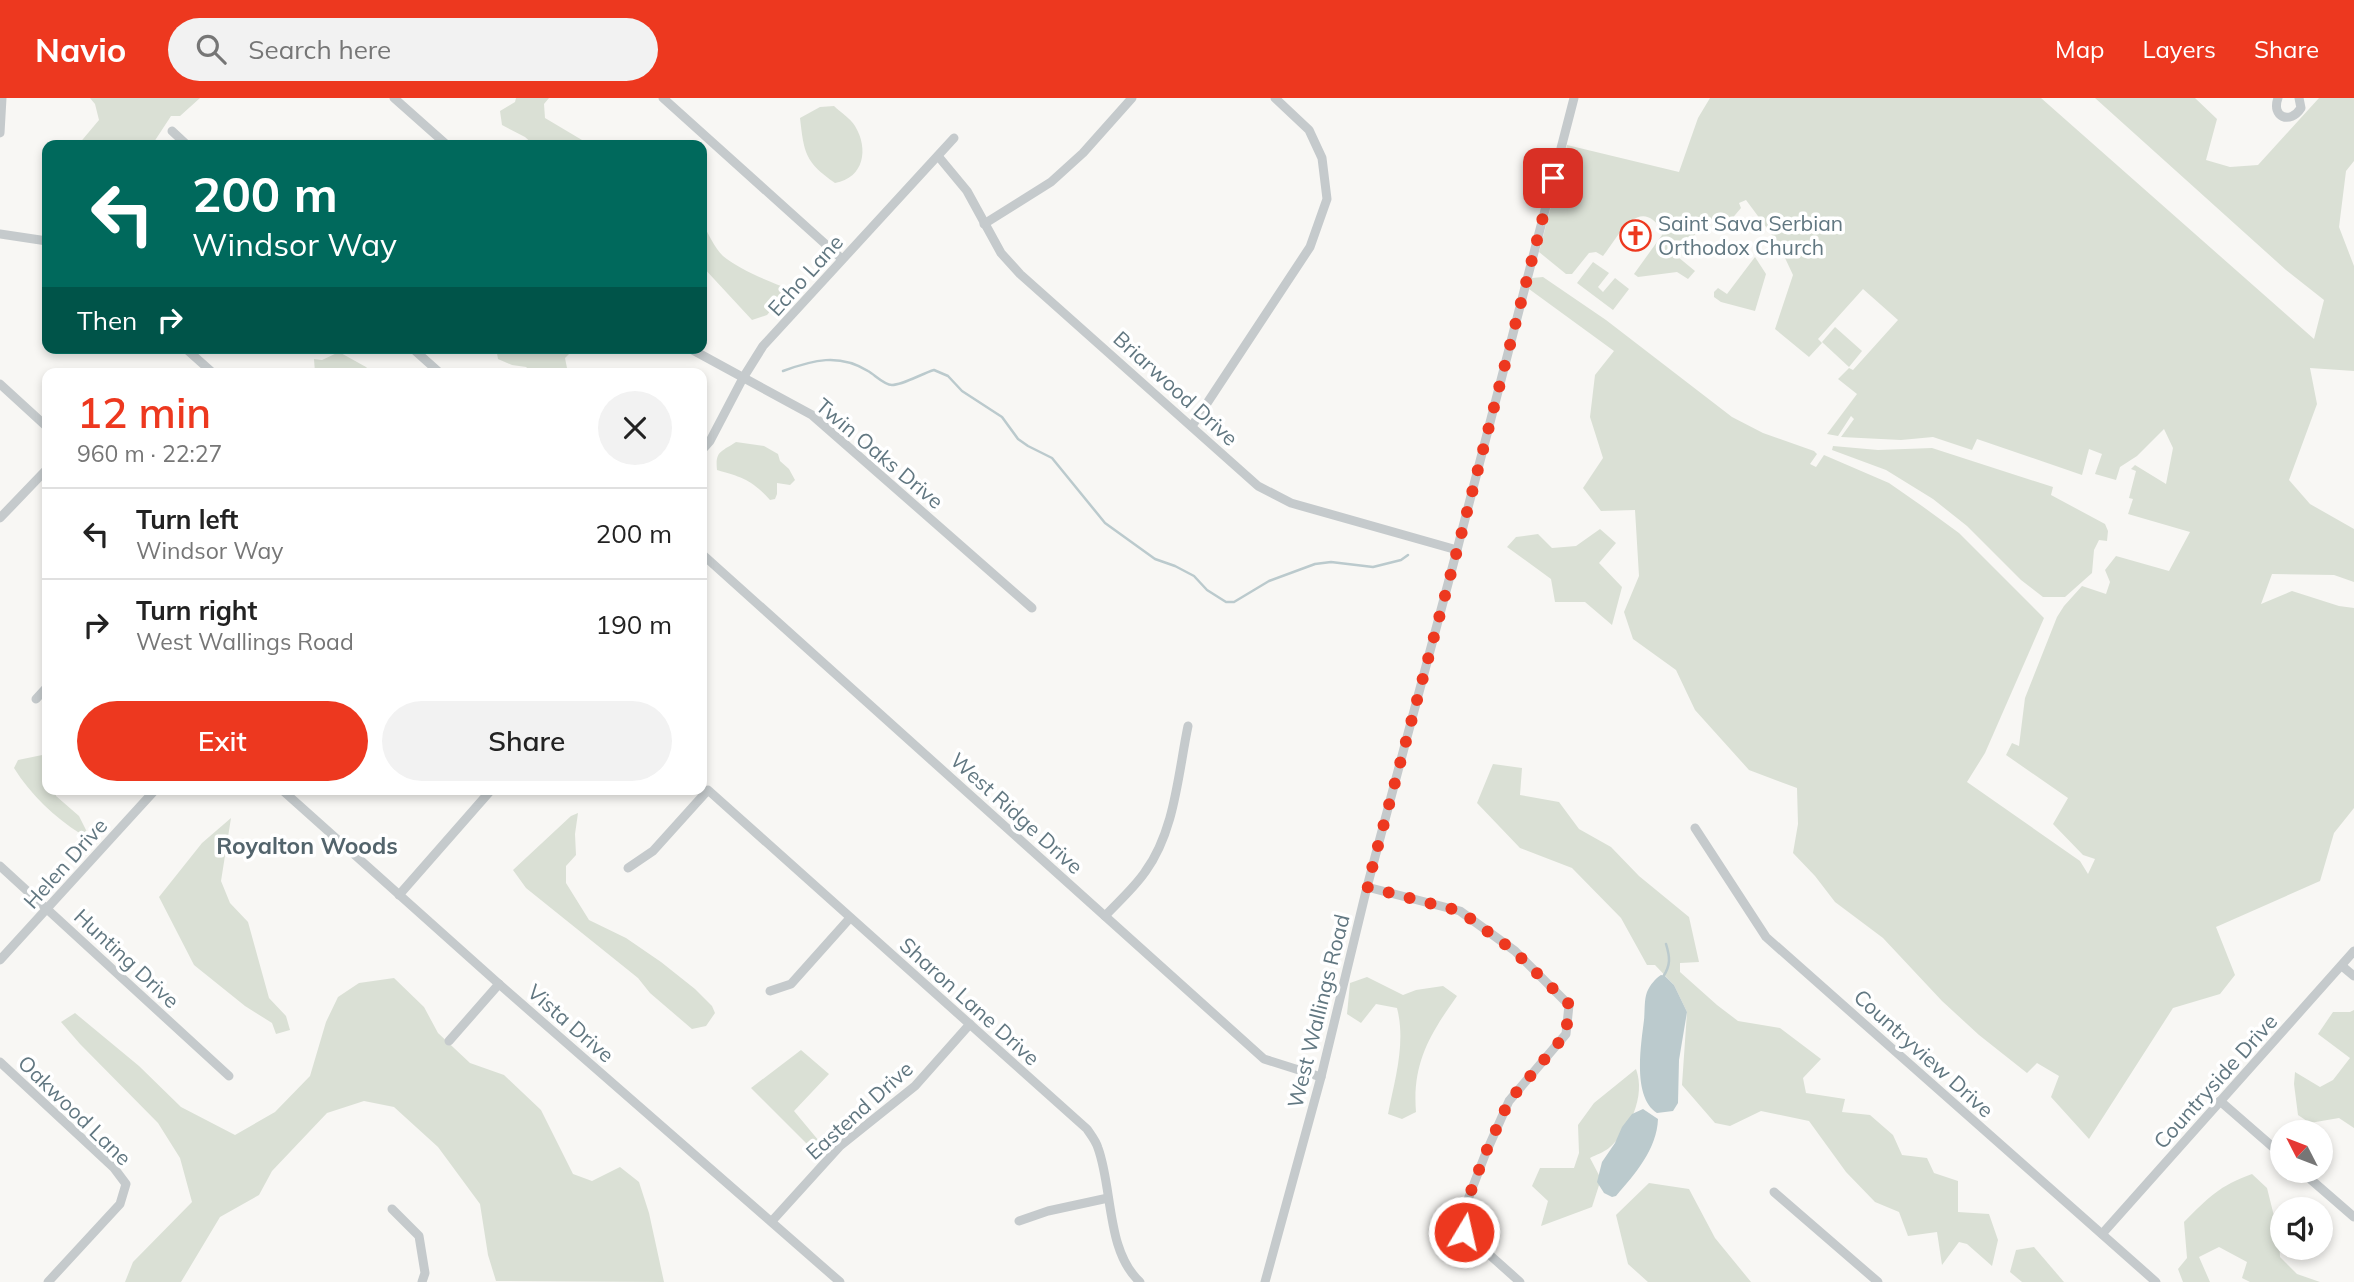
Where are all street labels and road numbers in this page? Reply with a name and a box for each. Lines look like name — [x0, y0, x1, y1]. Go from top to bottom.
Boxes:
street label: Echo Lane — [762, 229, 848, 321]
street label: Briarwood Drive — [1108, 325, 1244, 451]
street label: Twin Oaks Drive — [811, 392, 949, 514]
street label: West Ridge Drive — [945, 747, 1089, 879]
street label: Helen Drive — [18, 813, 112, 913]
street label: Hunting Drive — [69, 903, 185, 1013]
street label: West Wallings Road — [1281, 911, 1355, 1111]
street label: Sharon Lane Drive — [895, 931, 1045, 1071]
street label: Vista Drive — [522, 978, 620, 1068]
street label: Countryview Drive — [1849, 983, 1999, 1123]
street label: Countryside Drive — [2148, 1008, 2282, 1154]
street label: Oakwood Lane — [13, 1050, 137, 1170]
street label: Eastend Drive — [800, 1055, 918, 1165]

